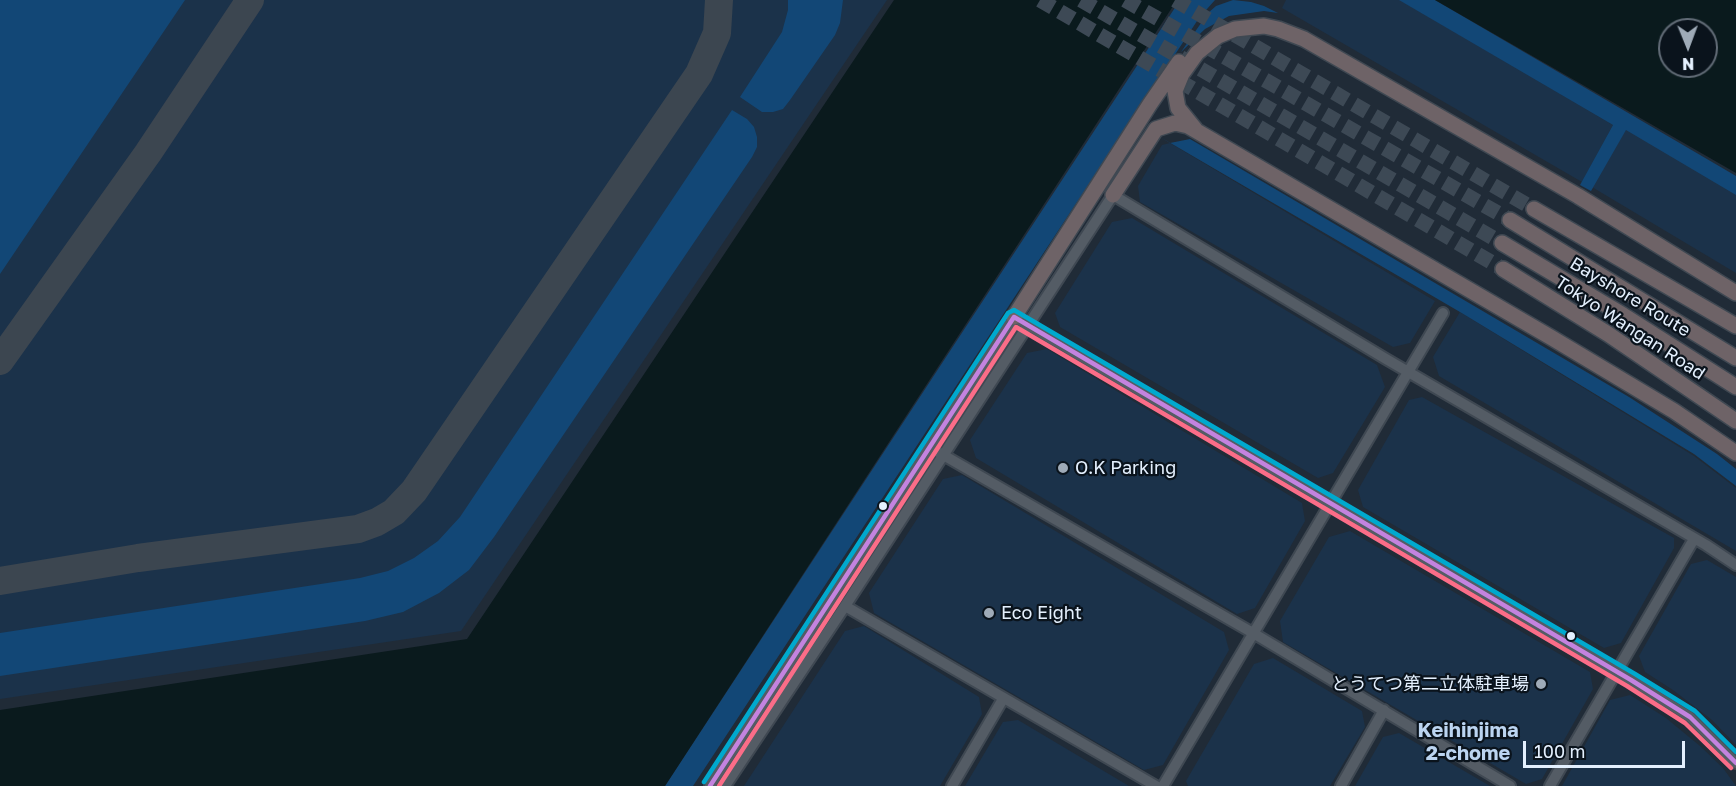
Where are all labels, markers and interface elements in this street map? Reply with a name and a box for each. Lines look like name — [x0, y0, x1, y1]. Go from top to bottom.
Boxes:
north arrow — [1658, 18, 1718, 78]
text: N — [1682, 54, 1695, 74]
street label: Bayshore Route — [1566, 253, 1694, 341]
street label: Tokyo Wangan Road — [1551, 271, 1709, 385]
place label: O.K Parking — [1075, 457, 1176, 479]
marker: O.K Parking — [1056, 461, 1070, 475]
unlabelled marker — [877, 500, 889, 512]
place label: Eco Eight — [1001, 602, 1082, 624]
marker: Eco Eight — [982, 606, 996, 620]
unlabelled marker — [1565, 630, 1577, 642]
place label: とうてつ第二立体駐車場 — [1331, 673, 1529, 695]
marker: とうてつ第二立体駐車場 — [1534, 677, 1548, 691]
district label: Keihinjima 2-chome — [1417, 719, 1519, 766]
scale bar — [1526, 729, 1688, 767]
text: 100 m — [1534, 740, 1585, 762]

